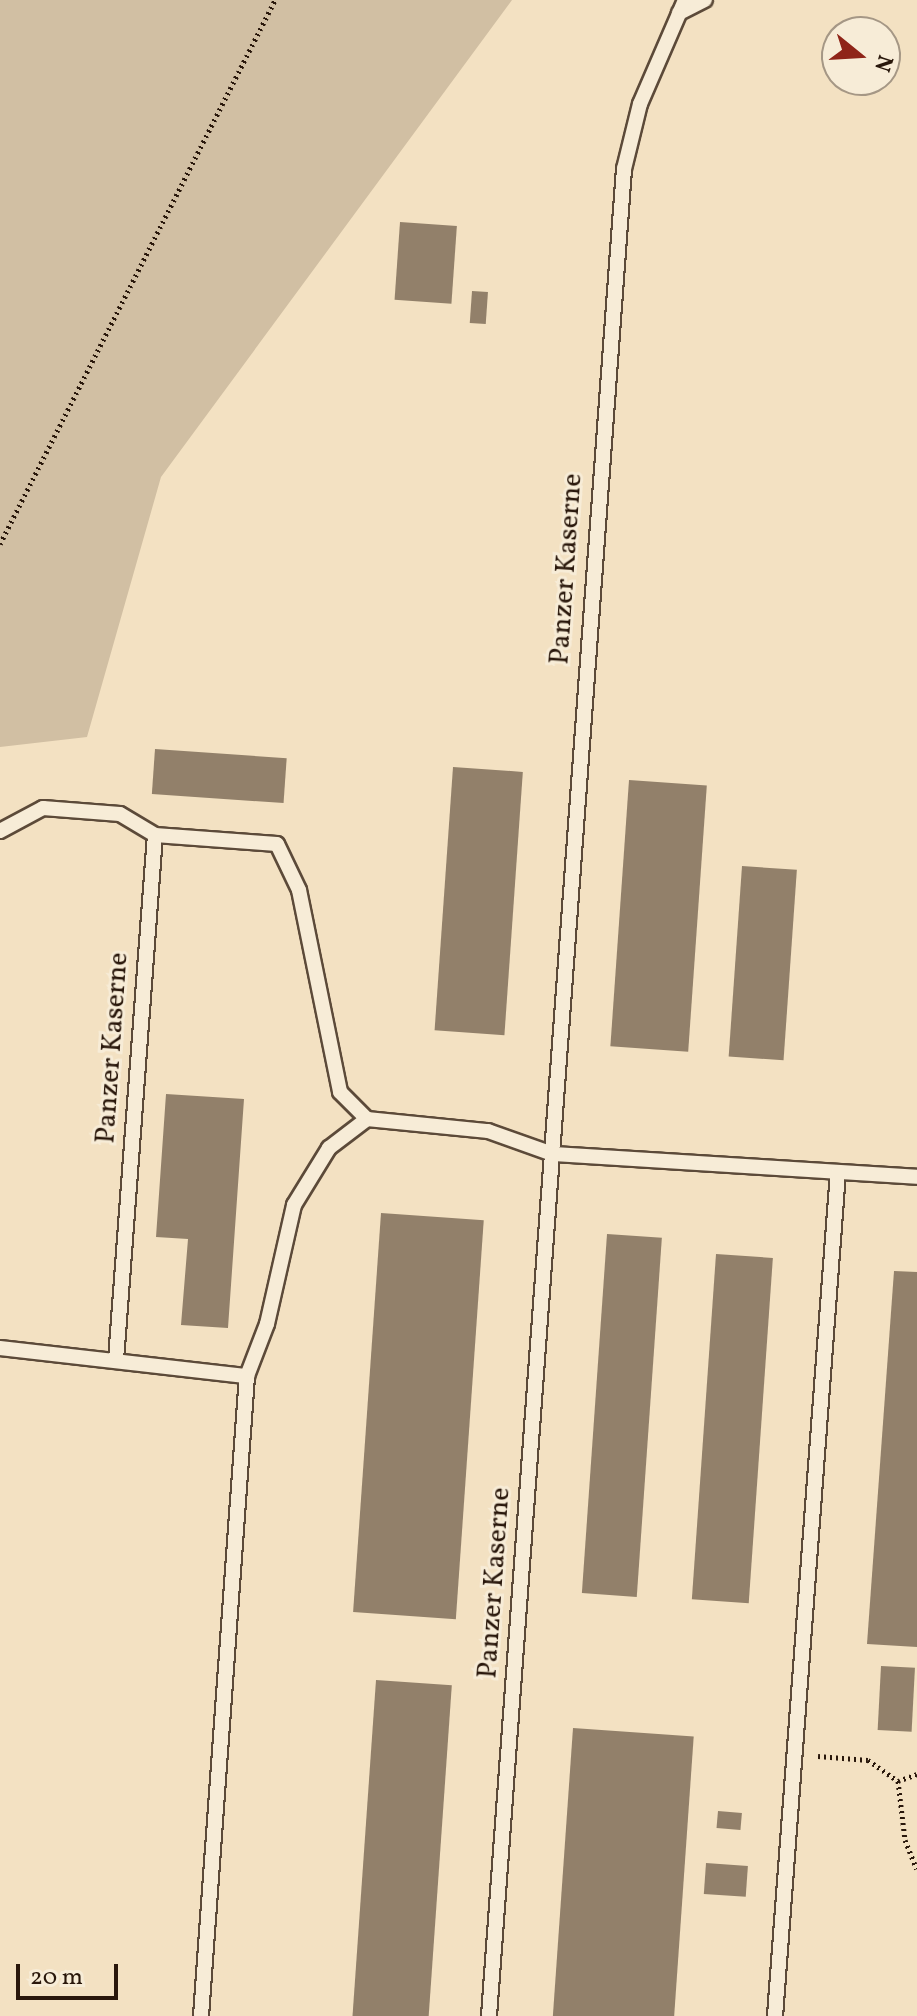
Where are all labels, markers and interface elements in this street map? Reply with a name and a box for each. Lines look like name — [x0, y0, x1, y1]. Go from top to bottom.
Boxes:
north arrow — [821, 16, 901, 96]
text: N — [865, 51, 900, 75]
street label: Panzer Kaserne — [544, 472, 590, 666]
street label: Panzer Kaserne — [90, 951, 136, 1145]
street label: Panzer Kaserne — [472, 1486, 518, 1680]
scale bar — [20, 1948, 122, 1998]
text: 20 m — [30, 1961, 83, 1995]

